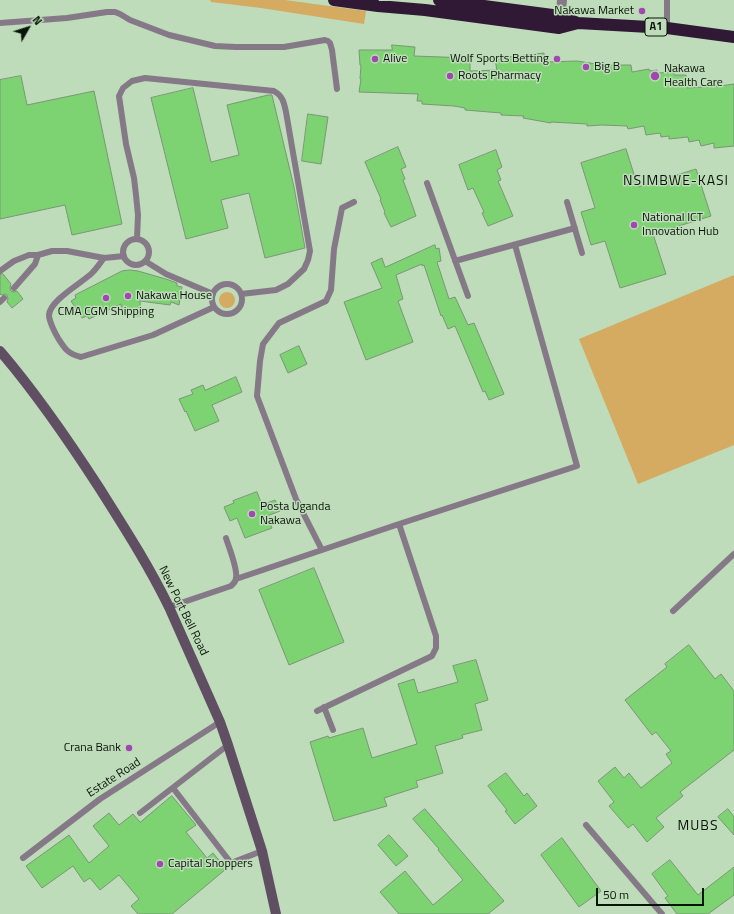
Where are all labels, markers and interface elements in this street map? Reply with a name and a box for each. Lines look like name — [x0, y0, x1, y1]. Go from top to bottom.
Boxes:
place label: Nakawa Market — [554, 4, 634, 18]
marker: Nakawa Market — [637, 6, 647, 16]
north arrow — [8, 8, 48, 48]
text: N — [29, 12, 46, 28]
road number: A1 — [645, 18, 667, 36]
place label: Alive — [383, 52, 407, 66]
place label: Wolf Sports Betting — [450, 52, 549, 66]
marker: Alive — [370, 54, 380, 64]
marker: Wolf Sports Betting — [552, 54, 562, 64]
place label: Big B — [594, 60, 620, 74]
marker: Big B — [581, 62, 591, 72]
place label: Nakawa Health Care — [664, 62, 723, 90]
place label: Roots Pharmacy — [458, 69, 541, 83]
marker: Nakawa Health Care — [649, 70, 661, 82]
marker: Roots Pharmacy — [445, 71, 455, 81]
district label: NSIMBWE-KASI — [623, 174, 729, 190]
place label: National ICT Innovation Hub — [642, 211, 719, 239]
marker: National ICT Innovation Hub — [629, 220, 639, 230]
place label: Nakawa House — [136, 289, 212, 303]
marker: Nakawa House — [123, 291, 133, 301]
marker: CMA CGM Shipping — [101, 293, 111, 303]
place label: CMA CGM Shipping — [58, 305, 154, 319]
place label: Posta Uganda Nakawa — [260, 500, 330, 528]
marker: Posta Uganda Nakawa — [247, 509, 257, 519]
street label: New Port Bell Road — [155, 564, 211, 658]
place label: Crana Bank — [64, 741, 121, 755]
marker: Crana Bank — [124, 743, 134, 753]
street label: Estate Road — [84, 755, 144, 801]
district label: MUBS — [678, 819, 718, 835]
place label: Capital Shoppers — [168, 857, 253, 871]
marker: Capital Shoppers — [155, 859, 165, 869]
scale bar — [598, 880, 706, 906]
text: 50 m — [603, 885, 629, 904]

